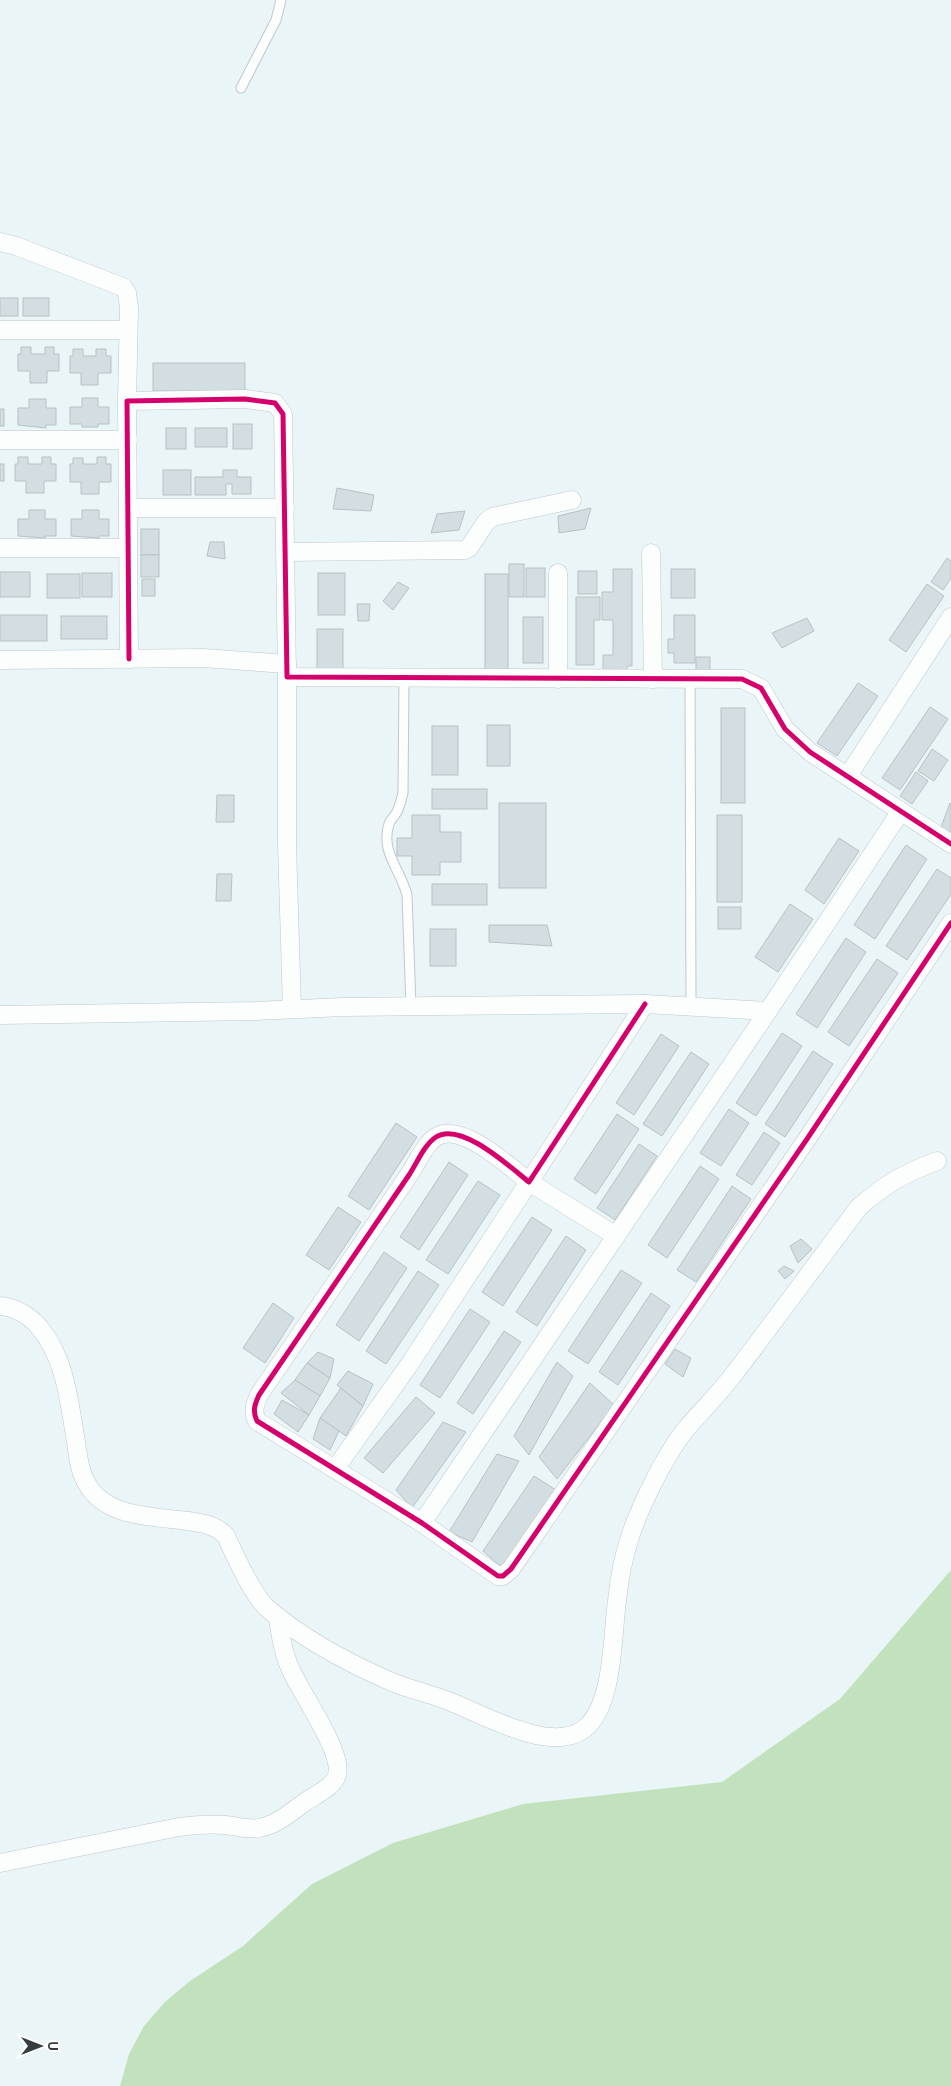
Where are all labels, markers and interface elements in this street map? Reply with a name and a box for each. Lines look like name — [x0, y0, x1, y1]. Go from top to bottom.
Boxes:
north arrow — [15, 2021, 65, 2071]
text: U — [44, 2041, 62, 2051]

